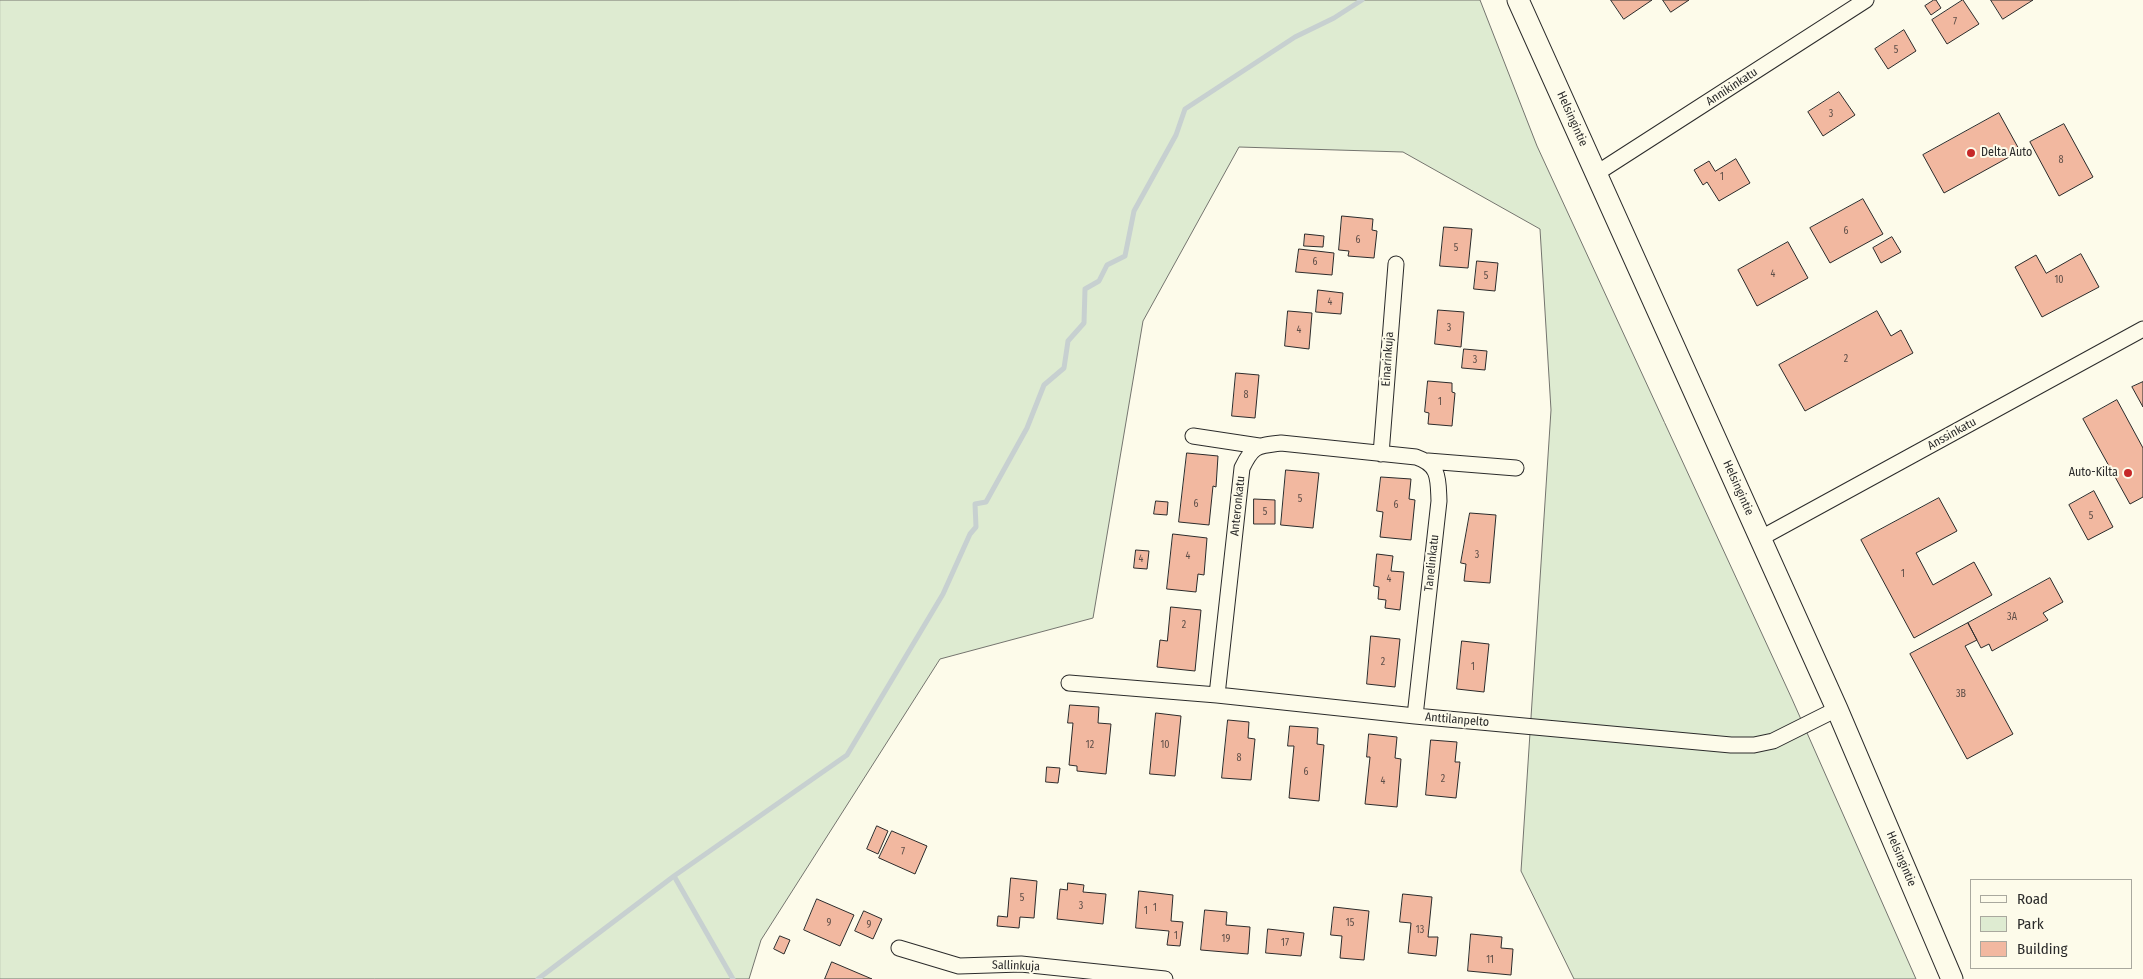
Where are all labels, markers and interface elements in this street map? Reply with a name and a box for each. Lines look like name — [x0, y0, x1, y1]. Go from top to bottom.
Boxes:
house number: 7 — [1953, 16, 1957, 28]
house number: 5 — [1894, 44, 1898, 56]
street label: Annikinkatu — [1704, 65, 1760, 109]
street label: Helsingintie — [1553, 89, 1591, 149]
house number: 3 — [1829, 108, 1833, 120]
place label: Delta Auto — [1981, 146, 2032, 160]
marker: Delta Auto — [1965, 147, 1977, 159]
house number: 8 — [2059, 154, 2063, 166]
house number: 1 — [1720, 171, 1724, 183]
house number: 6 — [1844, 225, 1848, 237]
house number: 6 — [1356, 234, 1360, 246]
house number: 5 — [1454, 242, 1458, 254]
house number: 6 — [1313, 256, 1317, 268]
house number: 4 — [1771, 268, 1775, 280]
house number: 5 — [1484, 270, 1488, 282]
house number: 10 — [2054, 274, 2064, 286]
house number: 4 — [1328, 296, 1332, 308]
house number: 3 — [1447, 322, 1451, 334]
house number: 4 — [1297, 324, 1301, 336]
street label: Einarinkuja — [1379, 331, 1397, 387]
house number: 2 — [1844, 353, 1848, 365]
house number: 3 — [1473, 354, 1477, 366]
house number: 8 — [1244, 389, 1248, 401]
house number: 1 — [1438, 396, 1442, 408]
street label: Anssinkatu — [1925, 415, 1979, 453]
street label: Helsingintie — [1719, 458, 1757, 518]
place label: Auto-Kilta — [2069, 466, 2118, 480]
marker: Auto-Kilta — [2122, 467, 2134, 479]
street label: Anteronkatu — [1228, 475, 1248, 537]
house number: 5 — [1298, 493, 1302, 505]
house number: 6 — [1194, 498, 1198, 510]
house number: 6 — [1394, 499, 1398, 511]
house number: 5 — [1263, 506, 1267, 518]
house number: 5 — [2089, 510, 2093, 522]
street label: Tanelinkatu — [1422, 534, 1442, 592]
house number: 3 — [1475, 549, 1479, 561]
house number: 4 — [1186, 550, 1190, 562]
house number: 4 — [1139, 553, 1143, 565]
house number: 1 — [1901, 568, 1905, 580]
house number: 4 — [1387, 573, 1391, 585]
house number: 3A — [2007, 611, 2017, 623]
house number: 2 — [1182, 619, 1186, 631]
house number: 2 — [1381, 656, 1385, 668]
house number: 1 — [1471, 661, 1475, 673]
house number: 3B — [1956, 688, 1966, 700]
street label: Anttilanpelto — [1424, 710, 1490, 730]
house number: 12 — [1086, 739, 1094, 751]
house number: 10 — [1160, 739, 1170, 751]
house number: 8 — [1237, 752, 1241, 764]
house number: 6 — [1304, 766, 1308, 778]
house number: 2 — [1441, 773, 1445, 785]
house number: 4 — [1381, 775, 1385, 787]
street label: Helsingintie — [1883, 829, 1919, 889]
house number: 7 — [901, 846, 905, 858]
legend — [1970, 879, 2133, 969]
text: Road — [2017, 890, 2048, 908]
house number: 5 — [1020, 892, 1024, 904]
house number: 3 — [1079, 900, 1083, 912]
house number: 1 — [1153, 902, 1157, 914]
house number: 1 — [1144, 905, 1148, 917]
text: Park — [2017, 915, 2044, 933]
house number: 9 — [827, 917, 831, 929]
house number: 15 — [1346, 917, 1354, 929]
house number: 9 — [867, 919, 871, 931]
house number: 13 — [1416, 924, 1424, 936]
house number: 1 — [1174, 930, 1178, 942]
house number: 19 — [1222, 933, 1230, 945]
house number: 17 — [1281, 937, 1289, 949]
text: Building — [2017, 940, 2068, 958]
house number: 11 — [1486, 954, 1494, 966]
street label: Sallinkuja — [992, 958, 1040, 974]

